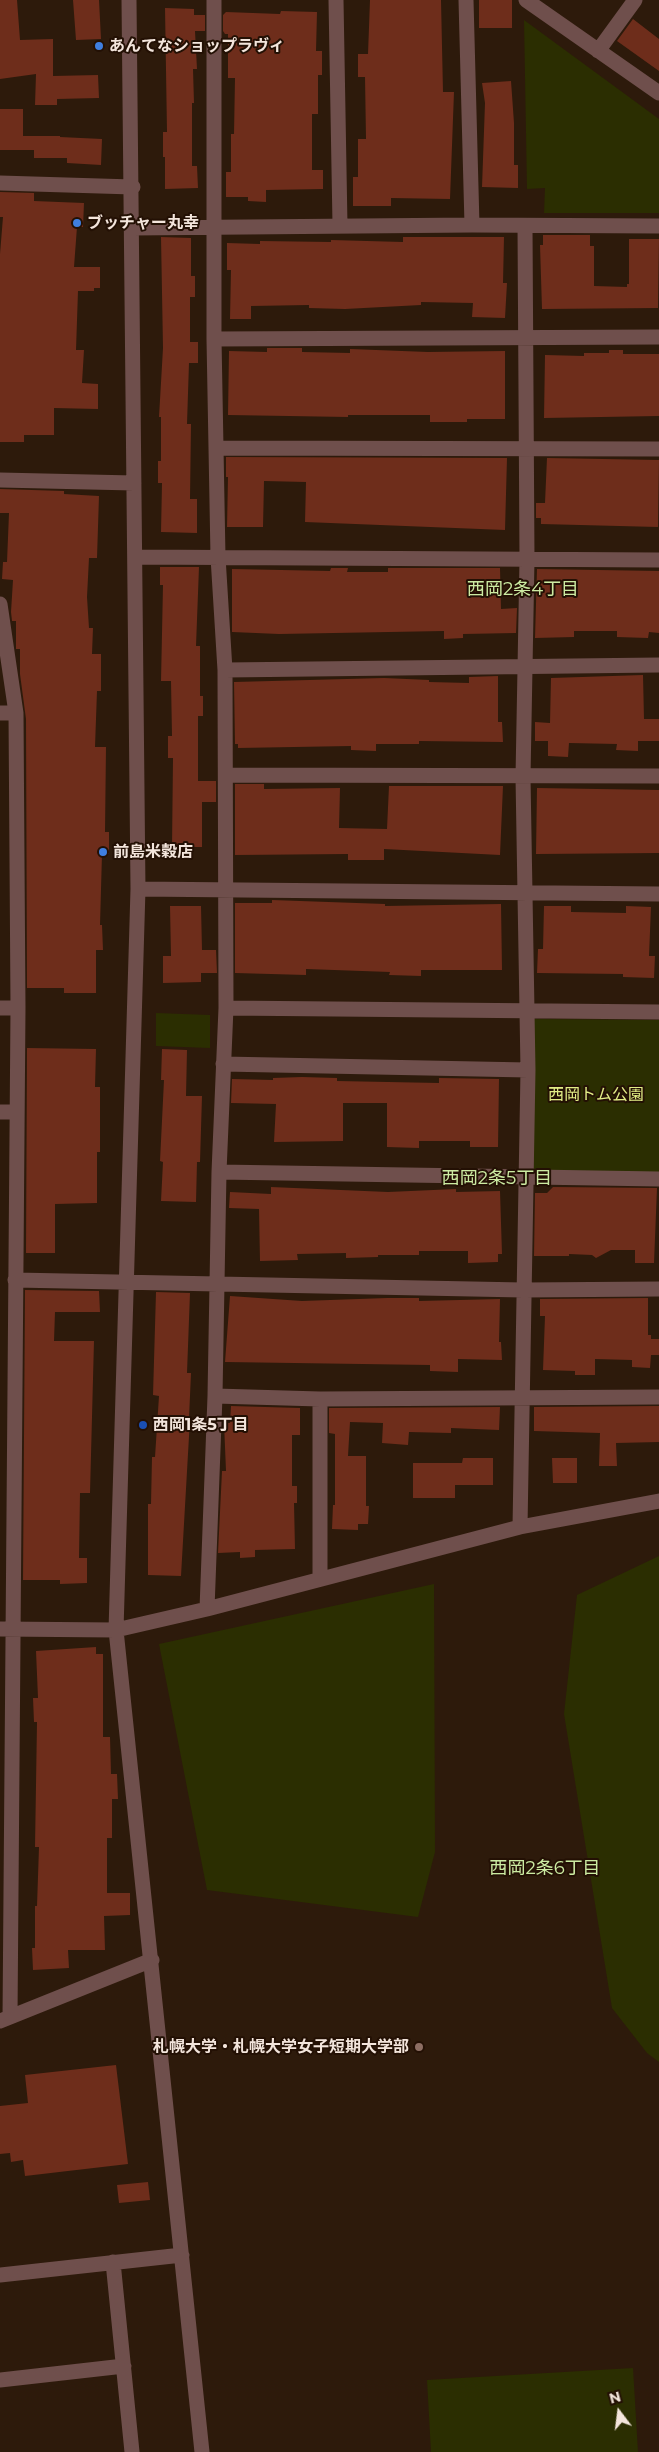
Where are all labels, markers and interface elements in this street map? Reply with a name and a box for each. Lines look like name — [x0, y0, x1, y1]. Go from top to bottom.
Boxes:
place label: あんてなショップラヴィ — [109, 36, 285, 56]
marker: あんてなショップラヴィ — [93, 40, 105, 52]
place label: ブッチャー丸幸 — [87, 213, 199, 233]
marker: ブッチャー丸幸 — [71, 217, 83, 229]
district label: 西岡2条4丁目 — [467, 579, 579, 601]
place label: 前島米穀店 — [113, 842, 193, 862]
marker: 前島米穀店 — [97, 846, 109, 858]
park label: 西岡トム公園 — [548, 1085, 644, 1105]
district label: 西岡2条5丁目 — [442, 1168, 552, 1190]
place label: 西岡1条5丁目 — [153, 1415, 249, 1435]
marker: 西岡1条5丁目 — [137, 1419, 149, 1431]
district label: 西岡2条6丁目 — [489, 1858, 601, 1880]
place label: 札幌大学・札幌大学女子短期大学部 — [153, 2037, 409, 2057]
marker: 札幌大学・札幌大学女子短期大学部 — [413, 2041, 425, 2053]
north arrow — [594, 2387, 644, 2437]
text: N — [607, 2387, 623, 2408]

